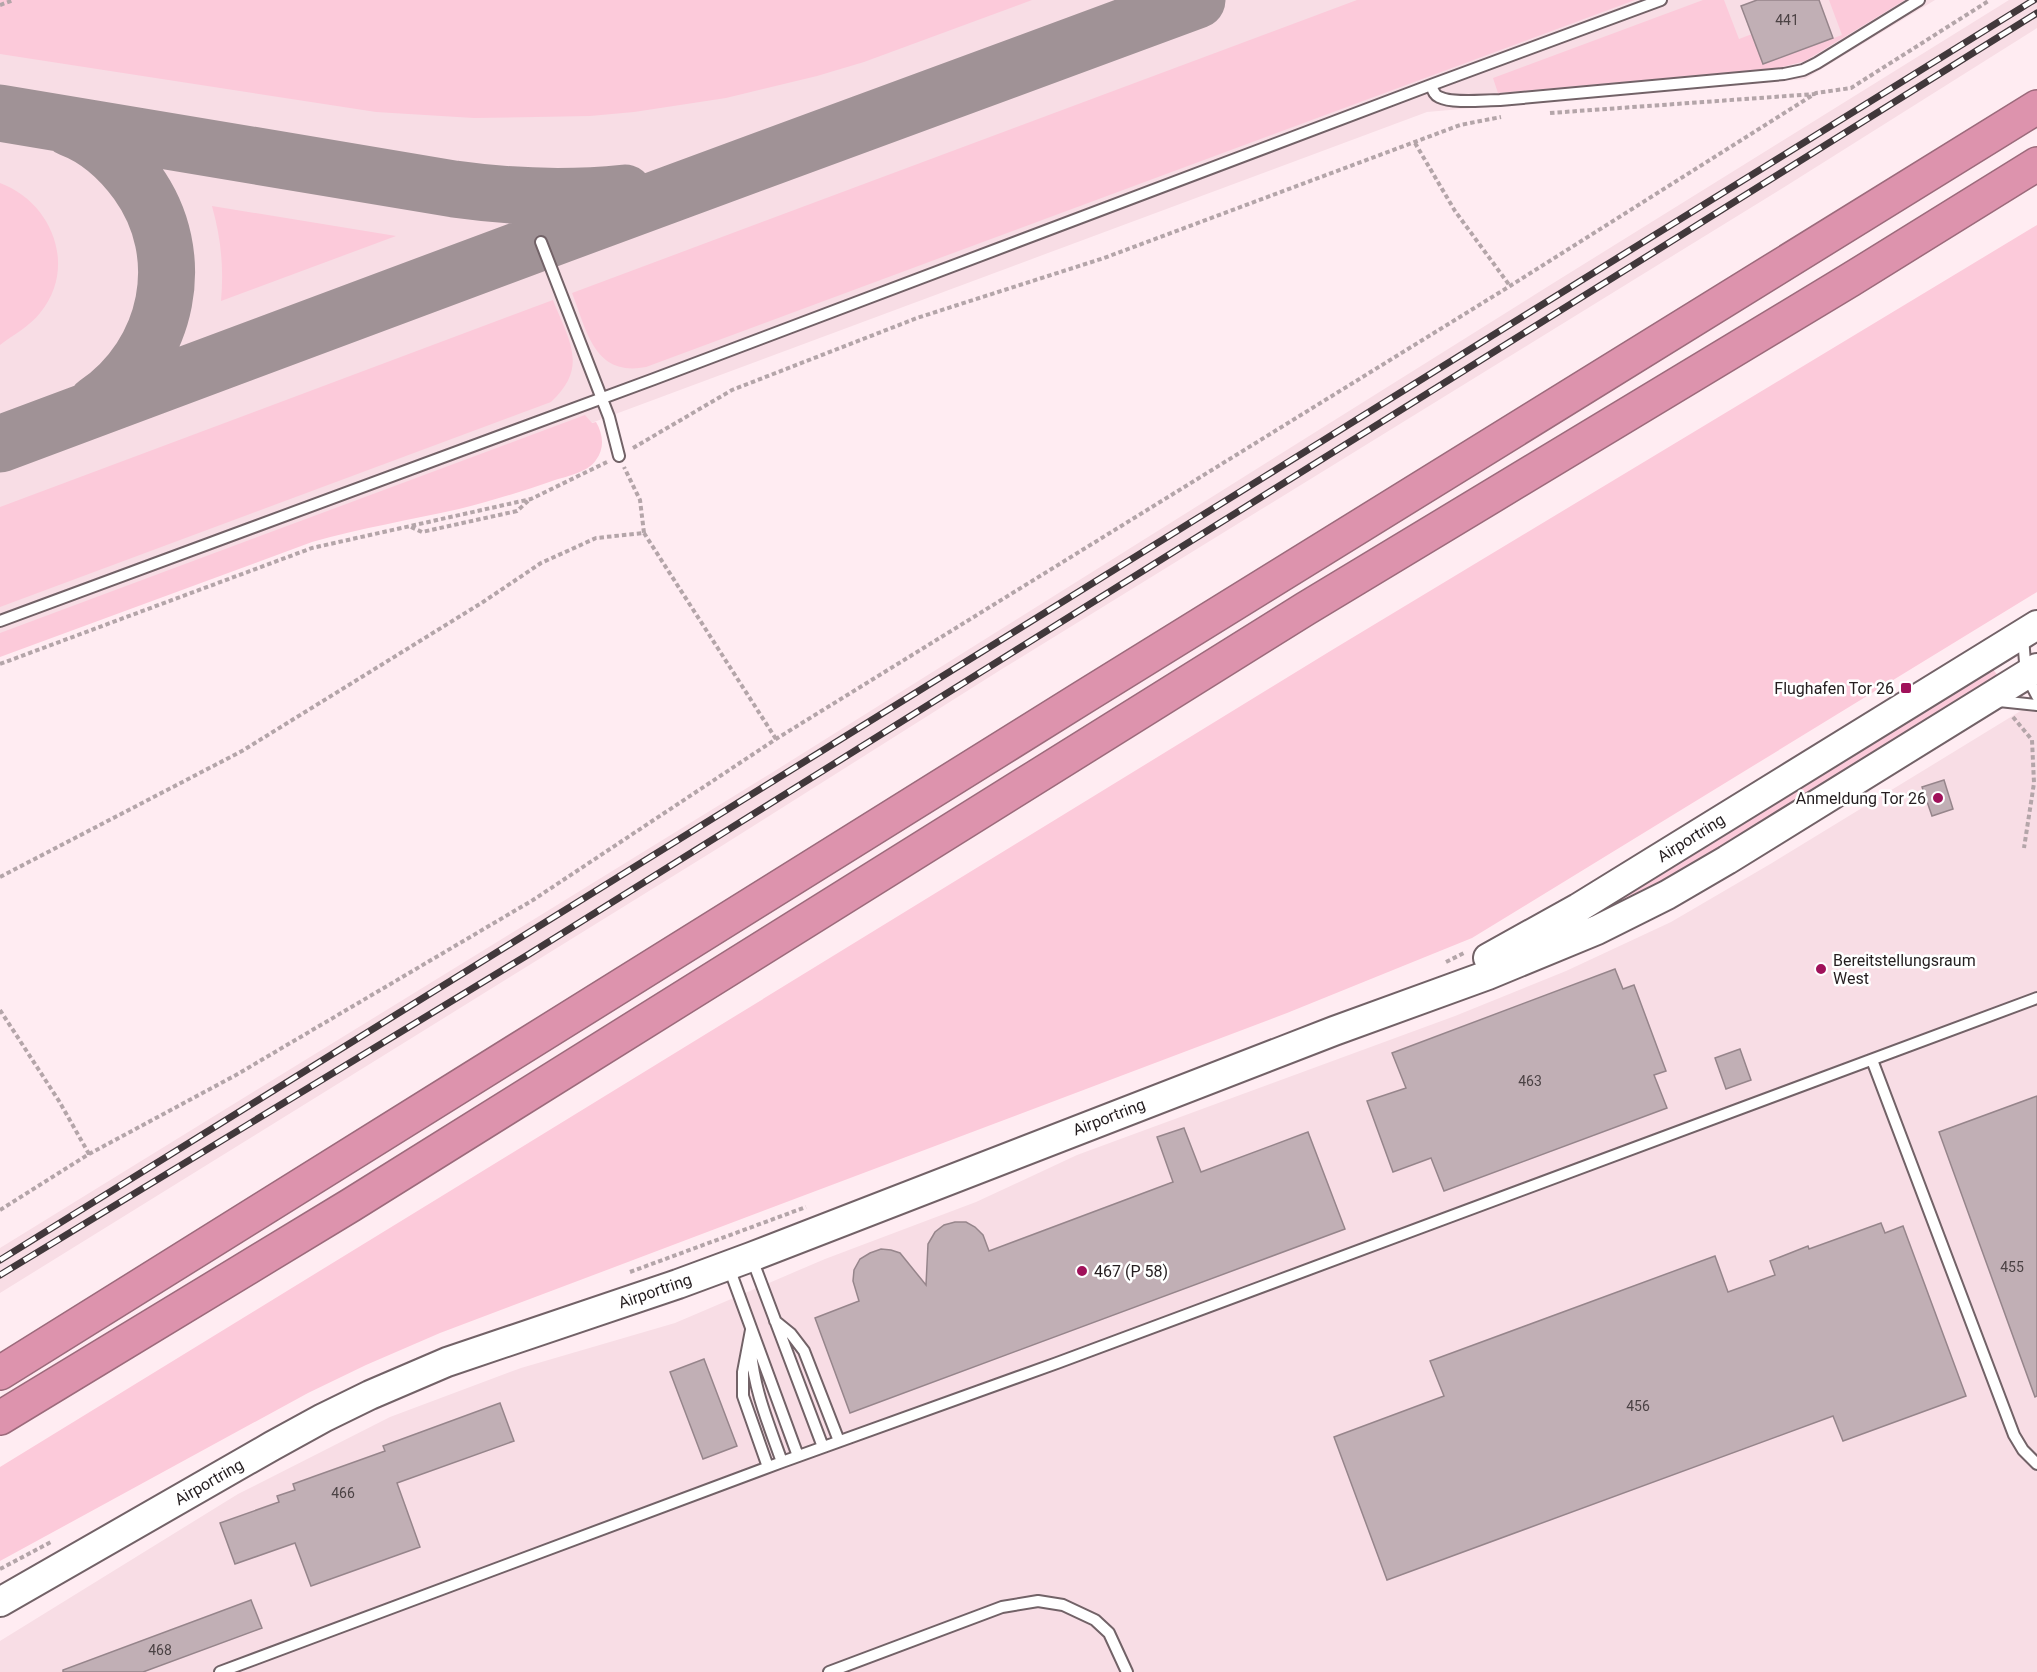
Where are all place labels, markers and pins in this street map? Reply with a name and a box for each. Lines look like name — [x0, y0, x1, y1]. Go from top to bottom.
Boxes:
place label: Flughafen Tor 26 — [1774, 679, 1894, 698]
marker: Flughafen Tor 26 — [1899, 681, 1913, 695]
place label: Anmeldung Tor 26 — [1796, 789, 1926, 808]
marker: Anmeldung Tor 26 — [1931, 791, 1945, 805]
place label: Bereitstellungsraum West — [1833, 951, 1976, 988]
marker: Bereitstellungsraum West — [1814, 962, 1828, 976]
place label: 467 (P 58) — [1094, 1262, 1168, 1281]
marker: 467 (P 58) — [1075, 1264, 1089, 1278]

